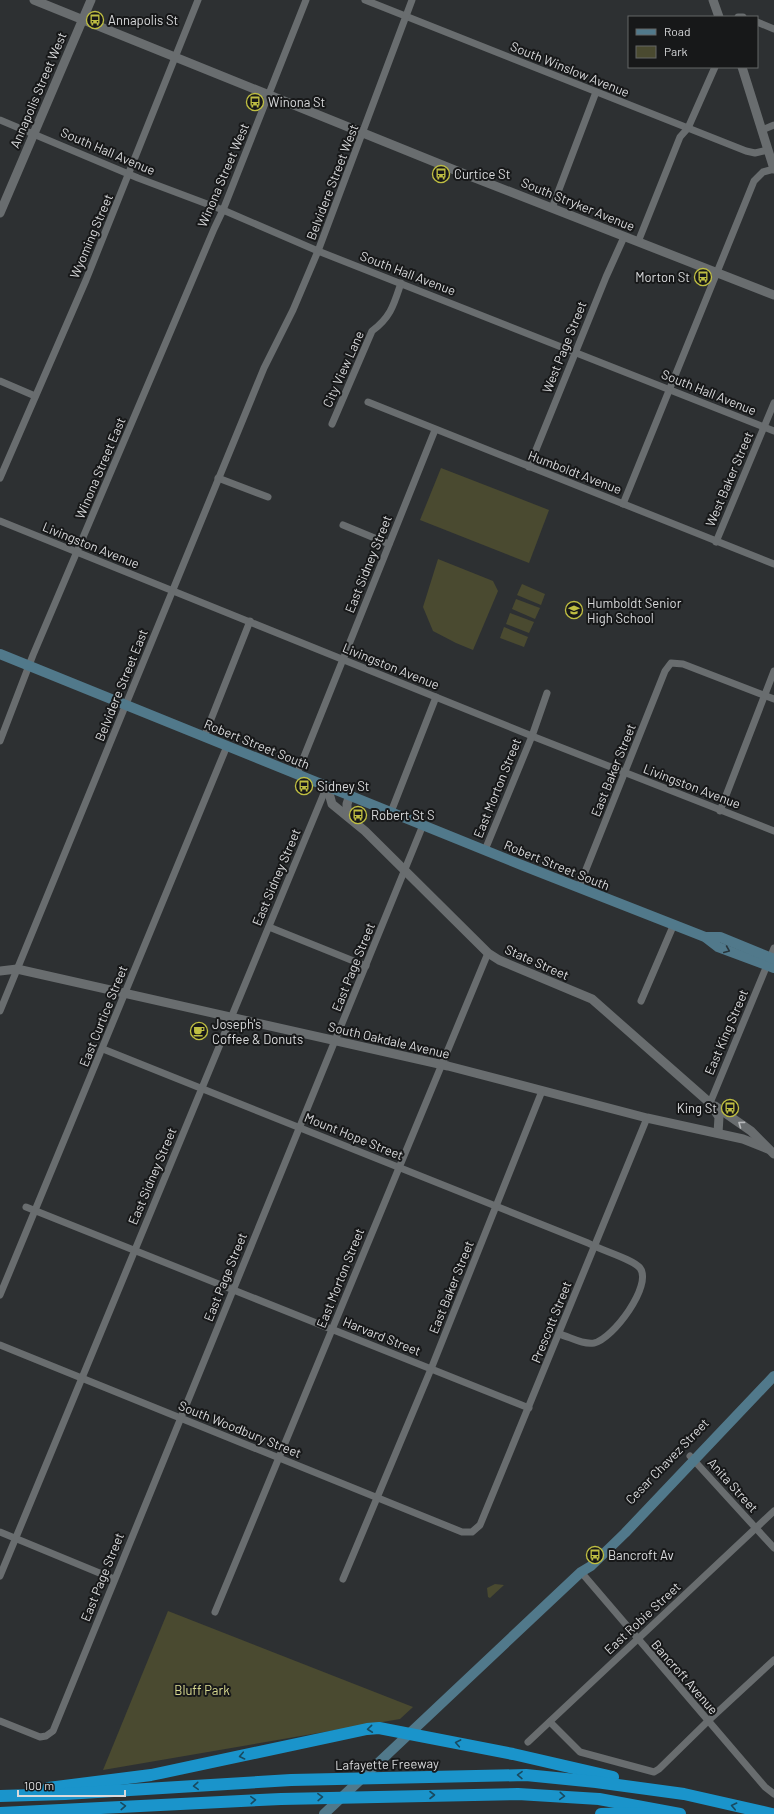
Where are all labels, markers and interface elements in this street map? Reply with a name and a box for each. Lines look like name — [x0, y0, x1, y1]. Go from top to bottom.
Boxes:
bus stop icon: Annapolis St — [85, 10, 105, 30]
place label: Annapolis St — [108, 12, 178, 28]
legend — [628, 16, 758, 68]
text: Road — [664, 24, 691, 38]
street label: Annapolis Street West — [6, 30, 70, 150]
street label: South Winslow Avenue — [508, 38, 632, 100]
text: Park — [664, 44, 688, 58]
bus stop icon: Winona St — [245, 92, 265, 112]
place label: Winona St — [268, 94, 325, 110]
street label: Winona Street West — [194, 120, 252, 230]
street label: Belvidere Street West — [303, 122, 361, 242]
street label: South Hall Avenue — [58, 124, 158, 178]
bus stop icon: Curtice St — [431, 164, 451, 184]
place label: Curtice St — [454, 166, 510, 182]
street label: South Stryker Avenue — [519, 174, 637, 234]
street label: Wyoming Street — [66, 191, 116, 281]
street label: South Hall Avenue — [358, 247, 458, 299]
bus stop icon: Morton St — [693, 267, 713, 287]
place label: Morton St — [635, 269, 690, 285]
street label: West Page Street — [538, 299, 590, 395]
street label: City View Lane — [319, 328, 367, 410]
street label: South Hall Avenue — [659, 366, 759, 418]
street label: Winona Street East — [71, 415, 129, 521]
street label: West Baker Street — [702, 429, 756, 529]
street label: Humboldt Avenue — [526, 447, 624, 497]
street label: East Sidney Street — [341, 513, 395, 615]
street label: Livingston Avenue — [40, 518, 142, 572]
place label: Humboldt Senior High School — [587, 595, 682, 626]
school or university icon: Humboldt Senior High School — [564, 600, 584, 620]
street label: Belvidere Street East — [91, 627, 151, 743]
street label: Livingston Avenue — [340, 639, 442, 693]
street label: Robert Street South — [202, 715, 312, 773]
street label: East Baker Street — [587, 721, 639, 819]
street label: East Morton Street — [470, 736, 524, 840]
street label: Livingston Avenue — [641, 760, 743, 812]
bus stop icon: Sidney St — [294, 776, 314, 796]
place label: Sidney St — [317, 778, 370, 794]
bus stop icon: Robert St S — [348, 805, 368, 825]
place label: Robert St S — [371, 807, 435, 823]
street label: East Sidney Street — [248, 826, 304, 928]
street label: Robert Street South — [502, 836, 612, 894]
street label: East Page Street — [328, 920, 378, 1014]
street label: State Street — [502, 941, 572, 983]
one-way arrow — [723, 946, 730, 954]
street label: East Curtice Street — [75, 963, 131, 1069]
street label: East King Street — [701, 987, 751, 1077]
place label: Joseph's Coffee & Donuts — [212, 1016, 303, 1047]
street label: South Oakdale Avenue — [327, 1018, 452, 1062]
cafe icon: Joseph's Coffee & Donuts — [189, 1021, 209, 1041]
bus stop icon: King St — [720, 1098, 740, 1118]
place label: King St — [677, 1100, 717, 1116]
street label: Mount Hope Street — [302, 1109, 406, 1163]
one-way arrow — [739, 1122, 746, 1129]
street label: East Sidney Street — [124, 1125, 180, 1227]
street label: East Morton Street — [313, 1226, 367, 1330]
street label: East Page Street — [200, 1230, 250, 1324]
street label: East Baker Street — [425, 1238, 477, 1336]
street label: Prescott Street — [527, 1279, 575, 1365]
street label: Harvard Street — [341, 1313, 423, 1359]
street label: South Woodbury Street — [176, 1397, 304, 1461]
street label: Cesar Chavez Street — [622, 1415, 712, 1507]
street label: Anita Street — [704, 1454, 762, 1516]
street label: East Page Street — [77, 1530, 127, 1624]
bus stop icon: Bancroft Av — [585, 1545, 605, 1565]
place label: Bancroft Av — [608, 1547, 674, 1563]
street label: East Robie Street — [601, 1579, 683, 1657]
street label: Bancroft Avenue — [648, 1637, 722, 1718]
park label: Bluff Park — [174, 1682, 230, 1698]
one-way arrow — [367, 1725, 373, 1734]
one-way arrow — [455, 1740, 461, 1748]
one-way arrow — [239, 1751, 246, 1759]
street label: Lafayette Freeway — [335, 1755, 439, 1773]
one-way arrow — [517, 1771, 523, 1779]
scale bar — [18, 1772, 125, 1798]
text: 100 m — [24, 1778, 54, 1792]
one-way arrow — [193, 1782, 199, 1791]
one-way arrow — [429, 1791, 435, 1799]
one-way arrow — [559, 1791, 565, 1800]
one-way arrow — [317, 1793, 323, 1802]
one-way arrow — [250, 1796, 256, 1804]
one-way arrow — [120, 1802, 126, 1811]
one-way arrow — [731, 1802, 737, 1810]

